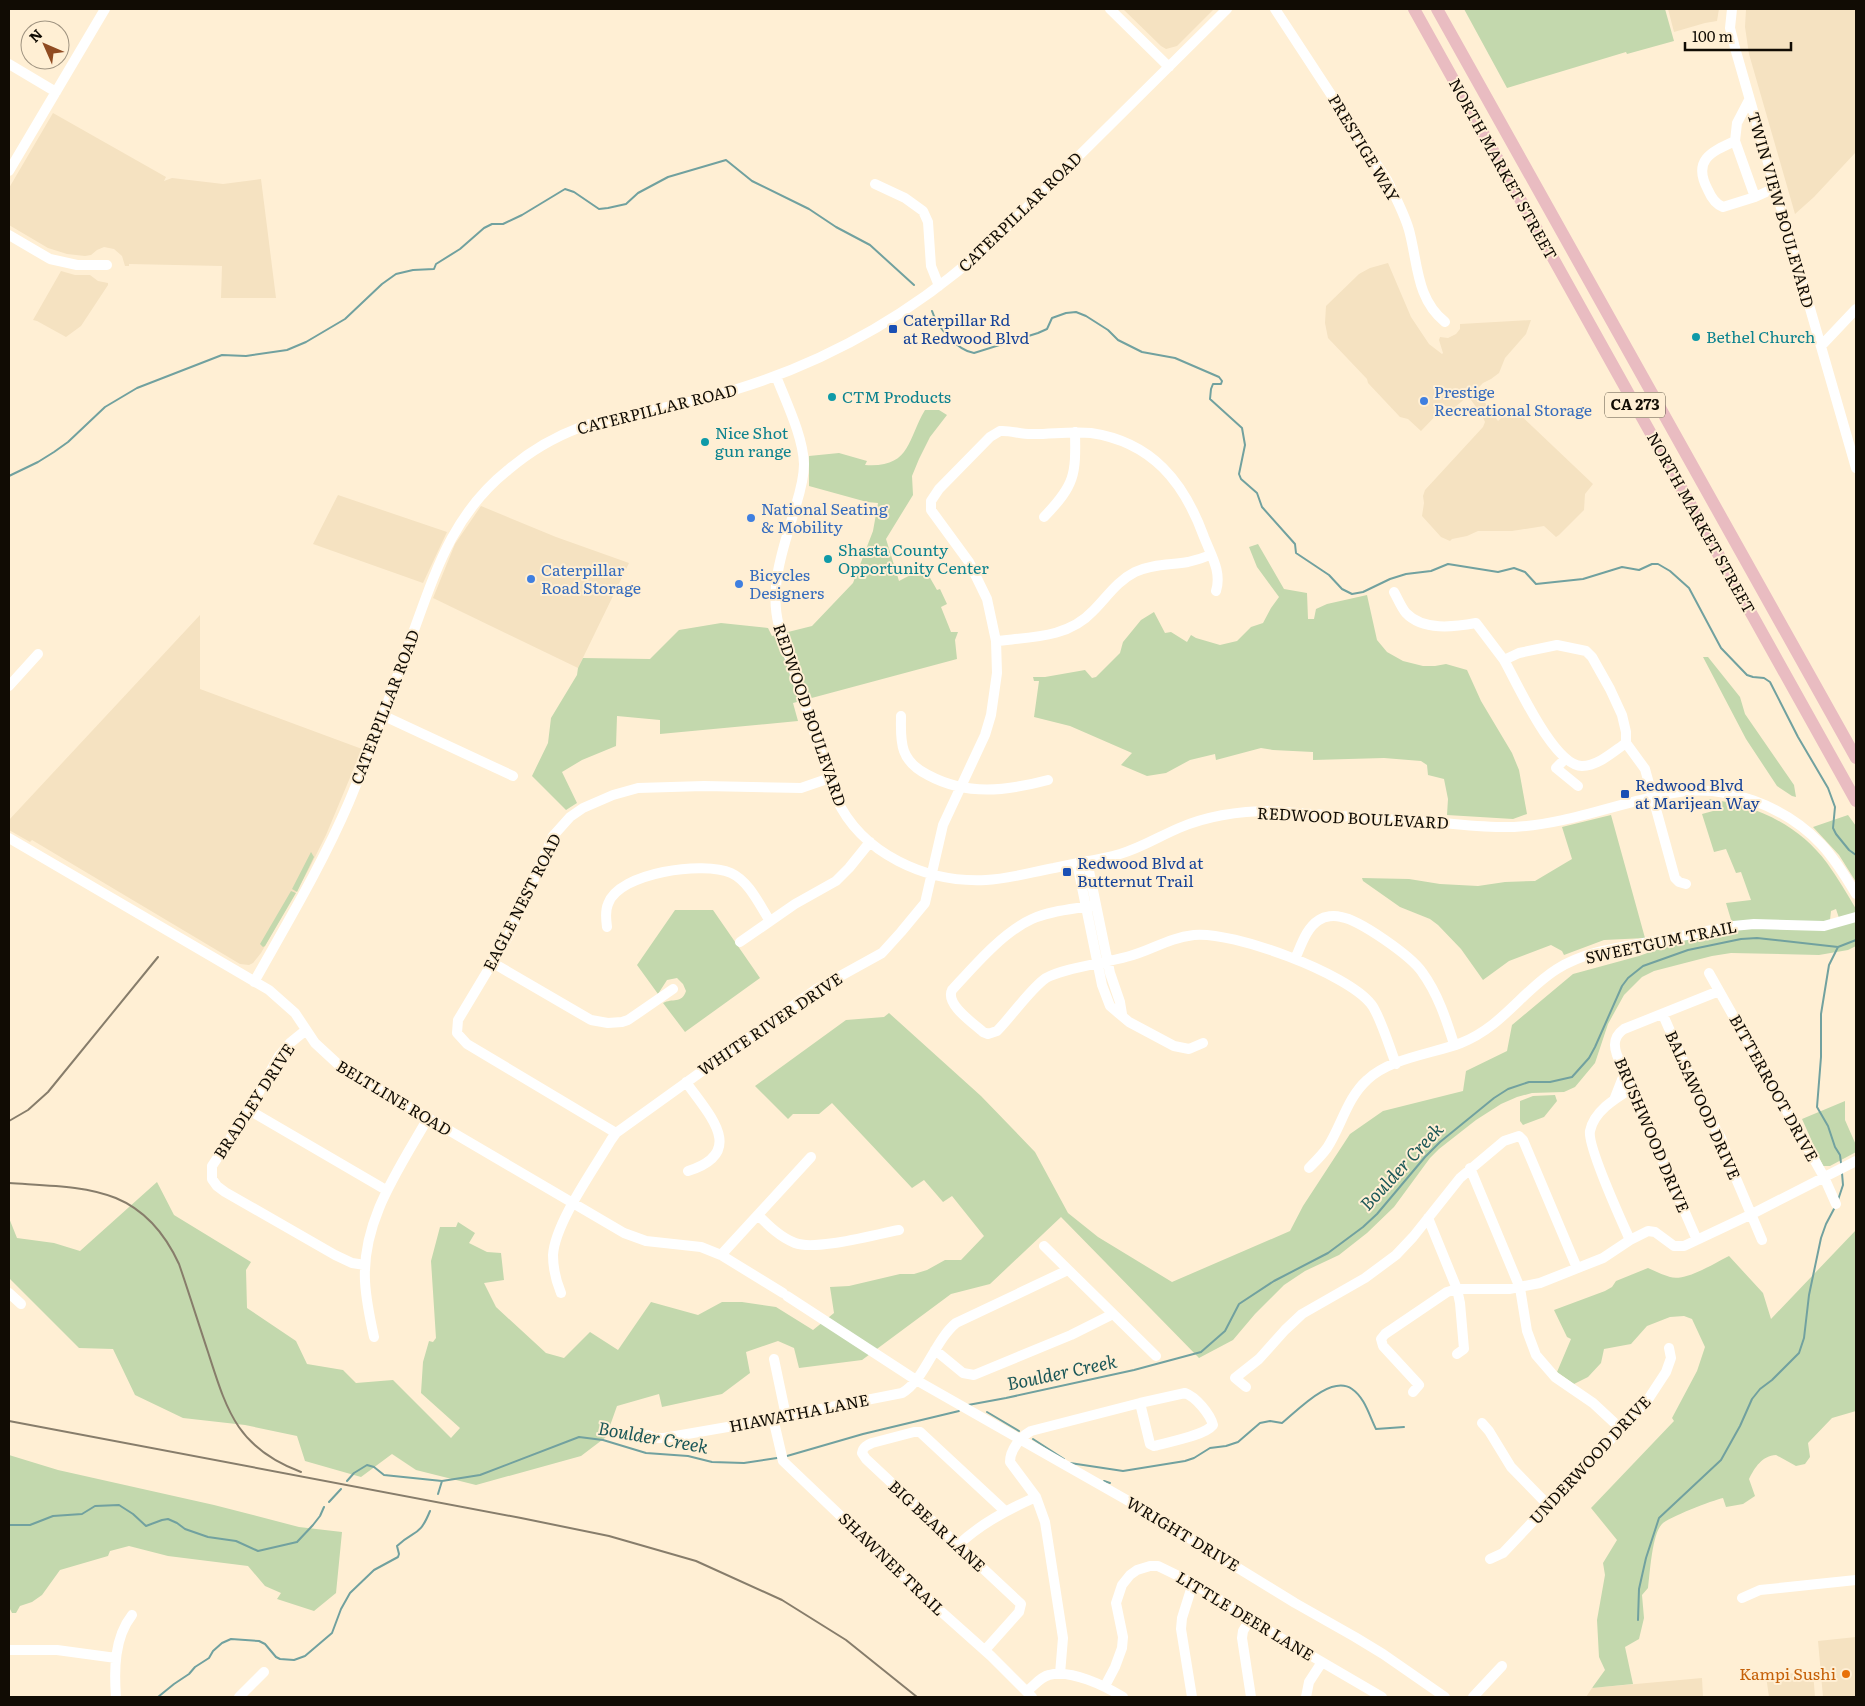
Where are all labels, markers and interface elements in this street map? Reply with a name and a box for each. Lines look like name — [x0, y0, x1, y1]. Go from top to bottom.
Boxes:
north arrow — [20, 20, 70, 70]
scale bar — [1685, 20, 1791, 52]
text: N — [24, 24, 47, 46]
text: 100 m — [1692, 24, 1733, 47]
street label: NORTH MARKET STREET — [1444, 73, 1564, 264]
street label: PRESTIGE WAY — [1323, 89, 1407, 206]
street label: TWIN VIEW BOULEVARD — [1742, 109, 1821, 311]
street label: CATERPILLAR ROAD — [952, 146, 1087, 277]
place label: Caterpillar Rd at Redwood Blvd — [903, 307, 1030, 349]
marker: Caterpillar Rd at Redwood Blvd — [887, 323, 899, 335]
place label: Bethel Church — [1706, 324, 1816, 348]
marker: Bethel Church — [1690, 331, 1702, 343]
street label: CATERPILLAR ROAD — [574, 377, 739, 440]
place label: Prestige Recreational Storage — [1434, 379, 1592, 421]
place label: CTM Products — [842, 384, 951, 408]
marker: CTM Products — [826, 391, 838, 403]
road number: CA 273 — [1605, 392, 1665, 418]
marker: Prestige Recreational Storage — [1418, 395, 1430, 407]
place label: Nice Shot gun range — [715, 420, 791, 462]
street label: NORTH MARKET STREET — [1642, 427, 1762, 618]
marker: Nice Shot gun range — [699, 436, 711, 448]
place label: National Seating & Mobility — [761, 496, 888, 538]
marker: National Seating & Mobility — [745, 512, 757, 524]
place label: Shasta County Opportunity Center — [838, 537, 989, 579]
marker: Shasta County Opportunity Center — [822, 553, 834, 565]
place label: Caterpillar Road Storage — [541, 557, 641, 599]
place label: Bicycles Designers — [749, 562, 824, 604]
marker: Caterpillar Road Storage — [525, 573, 537, 585]
marker: Bicycles Designers — [733, 578, 745, 590]
street label: REDWOOD BOULEVARD — [768, 620, 854, 809]
street label: CATERPILLAR ROAD — [343, 626, 425, 788]
place label: Redwood Blvd at Marijean Way — [1635, 772, 1760, 814]
marker: Redwood Blvd at Marijean Way — [1619, 788, 1631, 800]
street label: REDWOOD BOULEVARD — [1257, 800, 1450, 834]
street label: EAGLE NEST ROAD — [476, 829, 566, 974]
place label: Redwood Blvd at Butternut Trail — [1077, 850, 1204, 892]
marker: Redwood Blvd at Butternut Trail — [1061, 866, 1073, 878]
street label: SWEETGUM TRAIL — [1583, 913, 1739, 969]
street label: WHITE RIVER DRIVE — [692, 966, 847, 1081]
street label: BITTERROOT DRIVE — [1724, 1010, 1825, 1165]
street label: BALSAWOOD DRIVE — [1660, 1026, 1748, 1183]
street label: BRADLEY DRIVE — [207, 1038, 300, 1163]
street label: BELTLINE ROAD — [332, 1053, 457, 1141]
street label: BRUSHWOOD DRIVE — [1609, 1053, 1696, 1216]
water label: Boulder Creek — [1353, 1116, 1449, 1216]
water label: Boulder Creek — [1004, 1347, 1119, 1396]
street label: HIAWATHA LANE — [727, 1387, 871, 1437]
street label: UNDERWOOD DRIVE — [1523, 1390, 1656, 1529]
water label: Boulder Creek — [596, 1414, 711, 1460]
street label: BIG BEAR LANE — [884, 1474, 992, 1577]
street label: WRIGHT DRIVE — [1122, 1490, 1245, 1577]
street label: SHAWNEE TRAIL — [834, 1506, 951, 1620]
street label: LITTLE DEER LANE — [1172, 1564, 1319, 1666]
place label: Kampi Sushi — [1739, 1661, 1836, 1685]
marker: Kampi Sushi — [1840, 1668, 1852, 1680]

